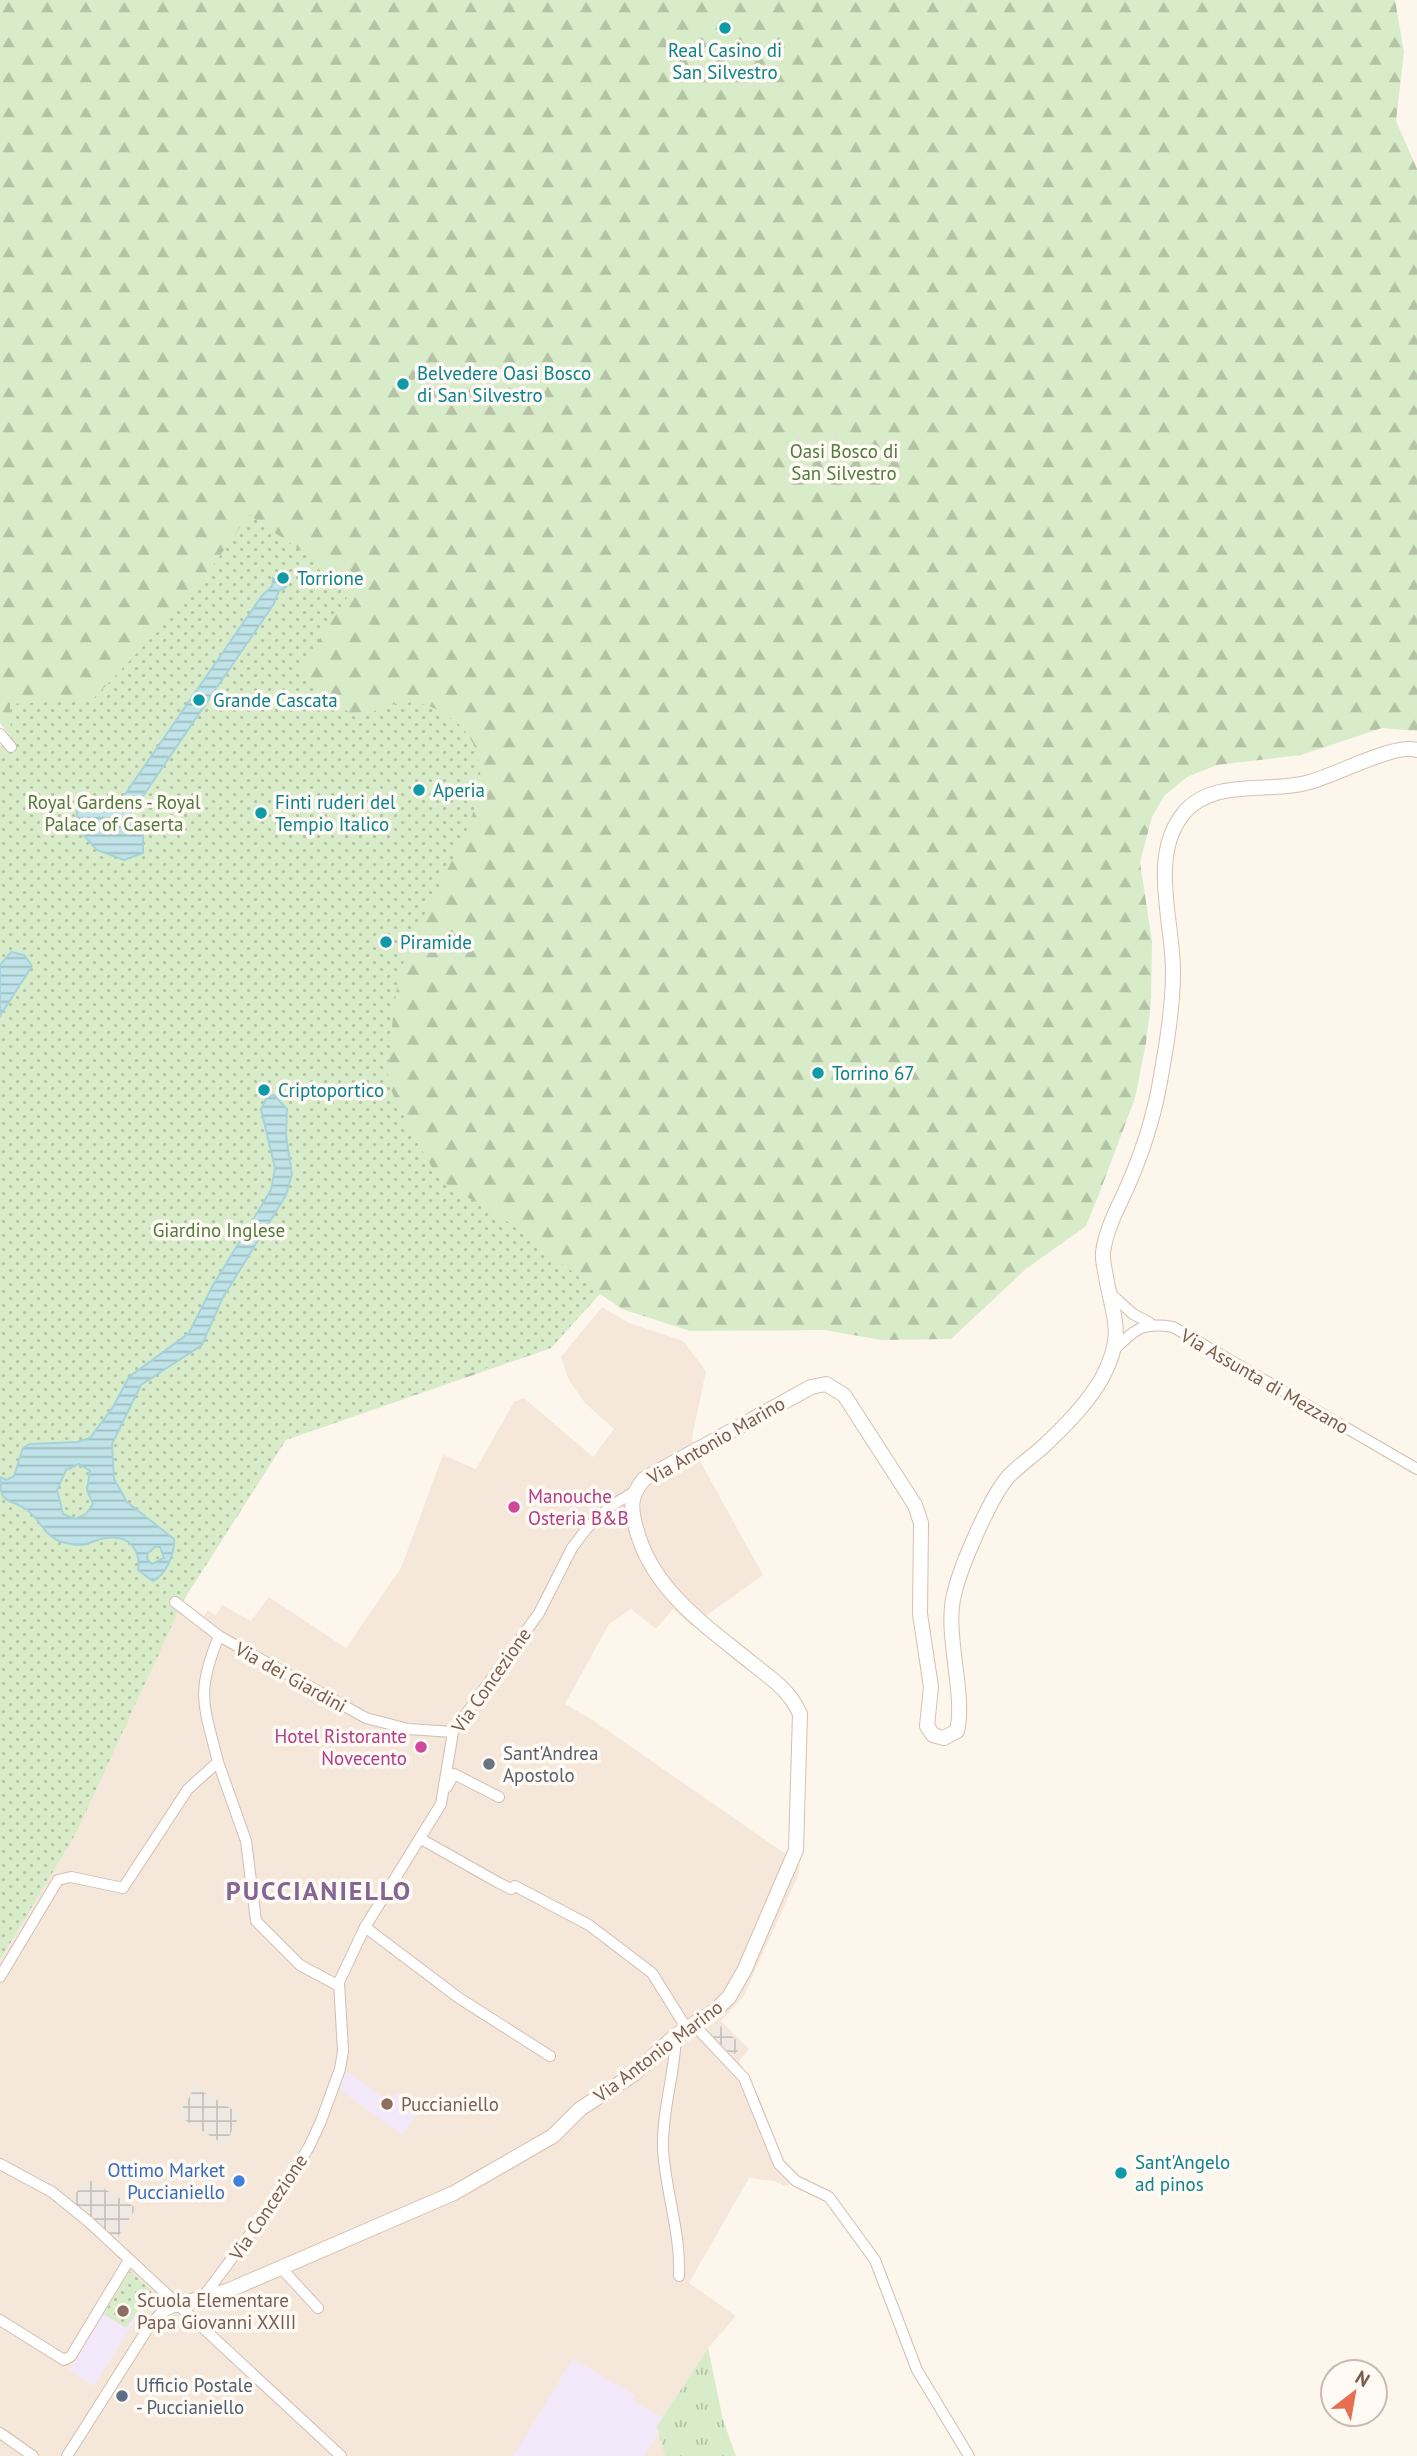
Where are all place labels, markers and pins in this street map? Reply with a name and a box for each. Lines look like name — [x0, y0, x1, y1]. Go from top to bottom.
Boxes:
marker: Real Casino di San Silvestro — [717, 20, 733, 36]
place label: Real Casino di San Silvestro — [668, 38, 782, 84]
place label: Belvedere Oasi Bosco di San Silvestro — [417, 361, 591, 407]
marker: Belvedere Oasi Bosco di San Silvestro — [395, 376, 411, 392]
place label: Torrione — [297, 566, 364, 590]
marker: Torrione — [275, 570, 291, 586]
place label: Grande Cascata — [213, 688, 338, 712]
marker: Grande Cascata — [191, 692, 207, 708]
place label: Aperia — [433, 778, 485, 802]
marker: Aperia — [411, 782, 427, 798]
place label: Finti ruderi del Tempio Italico — [275, 790, 396, 836]
marker: Finti ruderi del Tempio Italico — [253, 805, 269, 821]
place label: Piramide — [400, 930, 472, 954]
marker: Piramide — [378, 934, 394, 950]
place label: Torrino 67 — [832, 1061, 915, 1085]
marker: Torrino 67 — [810, 1065, 826, 1081]
place label: Criptoportico — [278, 1078, 384, 1102]
marker: Criptoportico — [256, 1082, 272, 1098]
place label: Manouche Osteria B&B — [528, 1484, 629, 1530]
marker: Manouche Osteria B&B — [506, 1499, 522, 1515]
place label: Hotel Ristorante Novecento — [275, 1724, 407, 1770]
marker: Hotel Ristorante Novecento — [413, 1739, 429, 1755]
place label: Sant'Andrea Apostolo — [503, 1741, 598, 1787]
marker: Sant'Andrea Apostolo — [481, 1756, 497, 1772]
place label: Puccianiello — [401, 2092, 499, 2116]
marker: Puccianiello — [379, 2096, 395, 2112]
place label: Sant'Angelo ad pinos — [1135, 2150, 1230, 2196]
place label: Ottimo Market Puccianiello — [107, 2158, 226, 2204]
marker: Sant'Angelo ad pinos — [1113, 2165, 1129, 2181]
marker: Ottimo Market Puccianiello — [231, 2173, 247, 2189]
place label: Scuola Elementare Papa Giovanni XXIII — [137, 2288, 296, 2334]
marker: Scuola Elementare Papa Giovanni XXIII — [115, 2303, 131, 2319]
place label: Ufficio Postale - Puccianiello — [136, 2373, 253, 2419]
marker: Ufficio Postale - Puccianiello — [114, 2388, 130, 2404]

